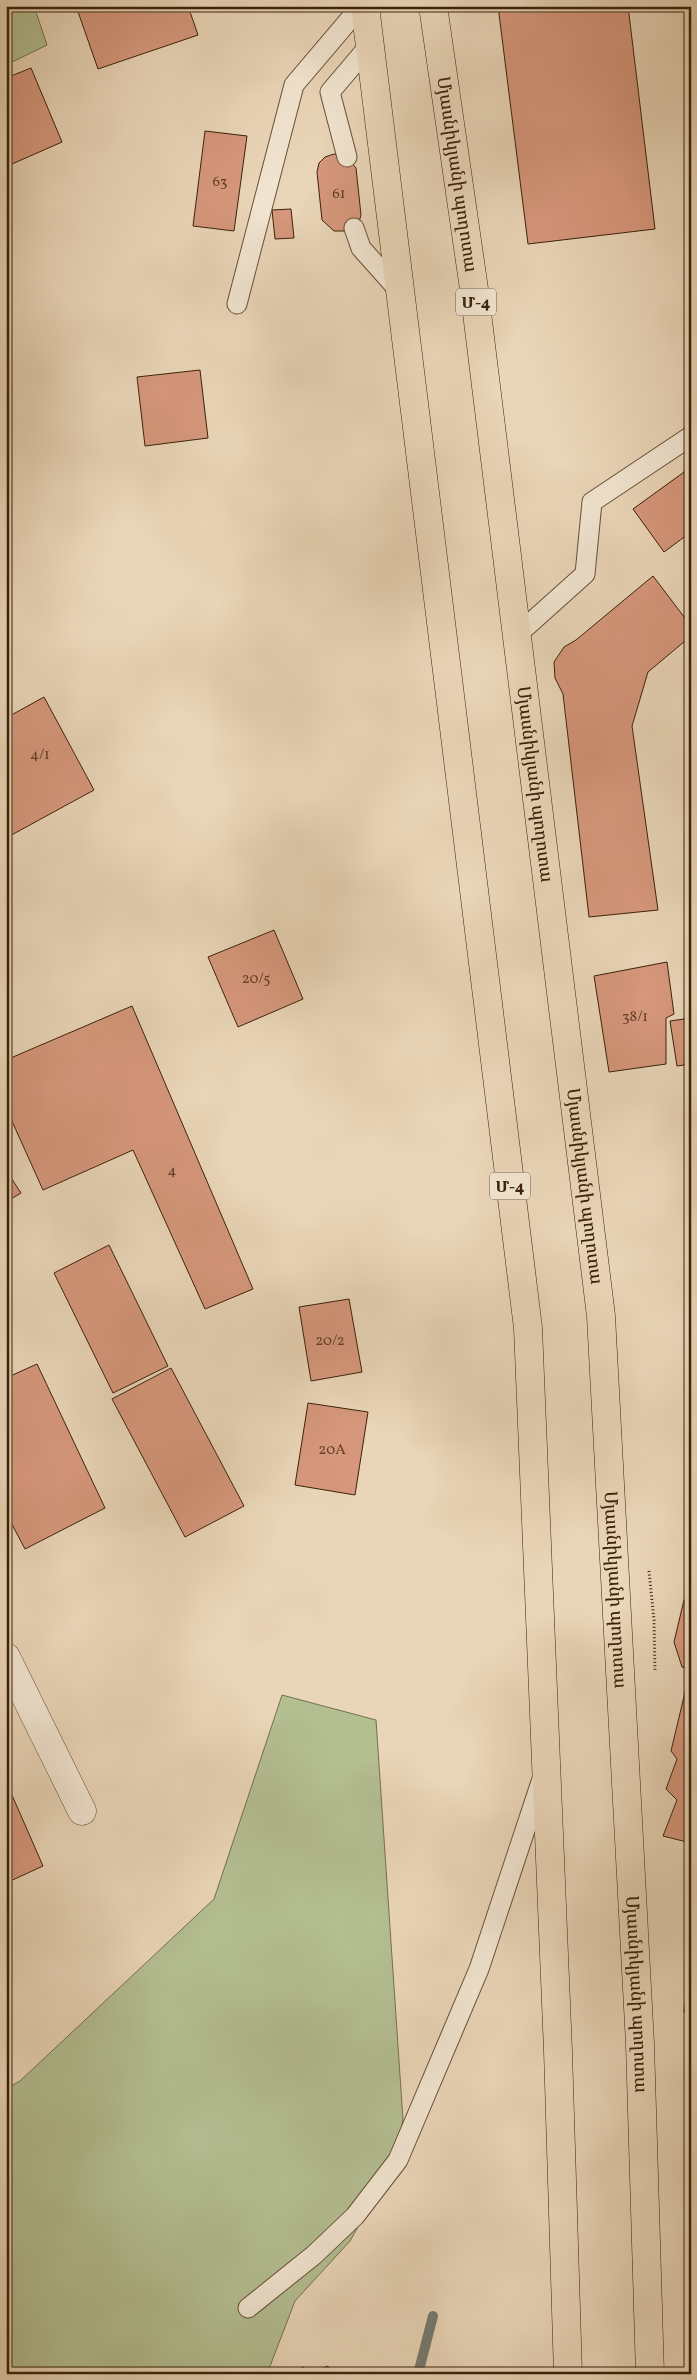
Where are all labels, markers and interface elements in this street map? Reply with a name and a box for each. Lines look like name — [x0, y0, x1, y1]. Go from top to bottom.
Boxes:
street label: Մյասնիկյանի պողոտա — [429, 75, 482, 274]
house number: 63 — [212, 172, 228, 193]
house number: 61 — [332, 184, 346, 205]
road number: Մ-4 — [456, 288, 496, 316]
street label: Մյասնիկյանի պողոտա — [509, 685, 558, 884]
house number: 4/1 — [30, 745, 50, 766]
house number: 20/5 — [242, 969, 270, 990]
house number: 38/1 — [622, 1007, 648, 1028]
street label: Մյասնիկյանի պողոտա — [559, 1087, 608, 1286]
house number: 4 — [168, 1161, 177, 1182]
road number: Մ-4 — [490, 1172, 530, 1200]
house number: 20/2 — [315, 1331, 345, 1352]
house number: 20A — [318, 1440, 346, 1461]
street label: Մյասնիկյանի պողոտա — [596, 1491, 632, 1689]
street label: Մյասնիկյանի պողոտա — [618, 1895, 652, 2094]

